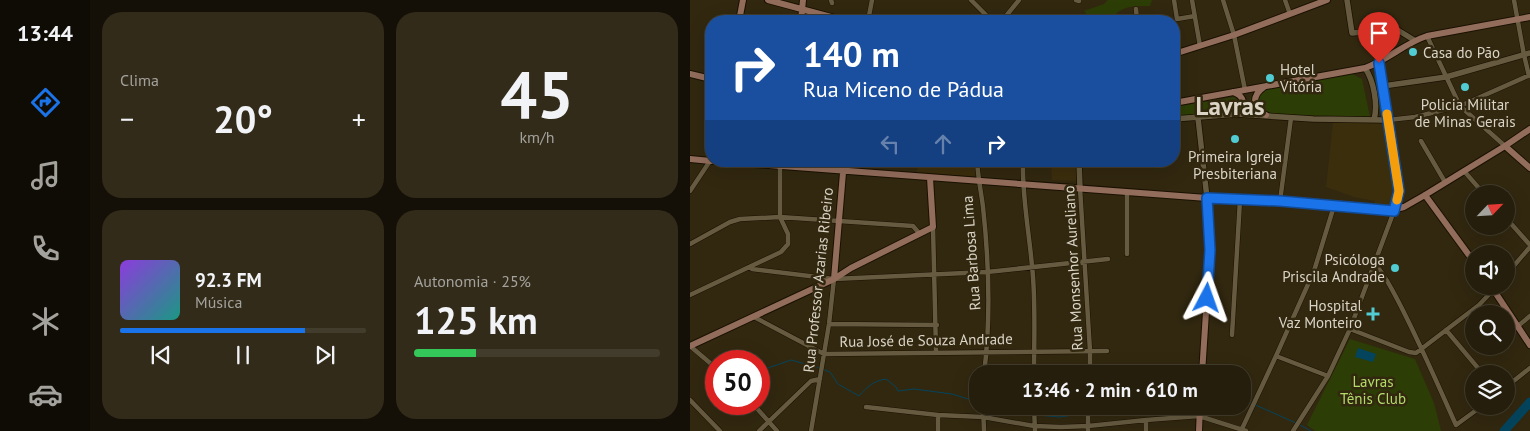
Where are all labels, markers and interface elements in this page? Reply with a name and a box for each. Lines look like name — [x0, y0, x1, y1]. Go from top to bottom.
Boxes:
pin — [1358, 12, 1400, 63]
text: 13:44 — [17, 19, 73, 47]
icon: arrive — [1365, 19, 1393, 47]
text: 140 m — [803, 31, 900, 77]
icon: right — [720, 35, 785, 100]
place label: Casa do Pão — [1423, 43, 1500, 62]
marker: Casa do Pão — [1407, 46, 1419, 58]
text: 45 — [500, 52, 574, 136]
place label: Hotel Vitória — [1279, 60, 1322, 96]
text: Clima — [120, 70, 159, 90]
marker: Hotel Vitória — [1264, 72, 1276, 84]
text: Rua Miceno de Pádua — [803, 75, 1004, 103]
marker: Policia Militar de Minas Gerais — [1459, 81, 1471, 93]
icon: directions — [28, 85, 63, 120]
district label: Lavras — [1196, 90, 1264, 122]
text: 20° — [213, 94, 273, 143]
place label: Policia Militar de Minas Gerais — [1414, 95, 1516, 131]
text: − — [120, 100, 134, 137]
text: + — [352, 100, 366, 137]
text: km/h — [519, 127, 555, 147]
icon: left — [876, 130, 904, 158]
icon: ahead — [929, 130, 957, 158]
icon: right — [982, 130, 1010, 158]
marker: Primeira Igreja Presbiteriana — [1229, 133, 1241, 145]
place label: Primeira Igreja Presbiteriana — [1188, 147, 1282, 183]
icon: music — [28, 158, 63, 193]
street label: Rua Monsenhor Aureliano — [1059, 185, 1087, 351]
north arrow — [1465, 185, 1515, 235]
map controls — [1465, 185, 1515, 415]
street label: Rua Professor Azarias Ribeiro — [799, 187, 837, 373]
street label: Rua Barbosa Lima — [958, 195, 984, 311]
icon: phone — [28, 231, 63, 266]
button: sound — [1465, 245, 1515, 295]
place label: Psicóloga Priscila Andrade — [1282, 250, 1385, 286]
marker: Psicóloga Priscila Andrade — [1389, 262, 1401, 274]
text: 92.3 FM — [195, 268, 262, 292]
text: Autonomia · 25% — [414, 271, 531, 291]
position arrow — [1180, 271, 1232, 323]
text: Música — [195, 292, 242, 312]
text: 125 km — [414, 295, 538, 344]
place label: Hospital Vaz Monteiro — [1278, 296, 1363, 332]
icon: climate — [28, 304, 63, 339]
button: search — [1465, 305, 1515, 355]
marker: Hospital Vaz Monteiro — [1366, 307, 1380, 321]
street label: Rua José de Souza Andrade — [839, 329, 1013, 351]
icon: previous — [147, 341, 175, 369]
icon: pause — [229, 341, 257, 369]
icon: next — [311, 341, 339, 369]
speed limit sign: 50 — [705, 350, 770, 415]
button: layers — [1465, 365, 1515, 415]
park label: Lavras Tênis Club — [1340, 372, 1406, 408]
icon: car — [28, 377, 63, 412]
text: 13:46 · 2 min · 610 m — [1022, 378, 1198, 402]

